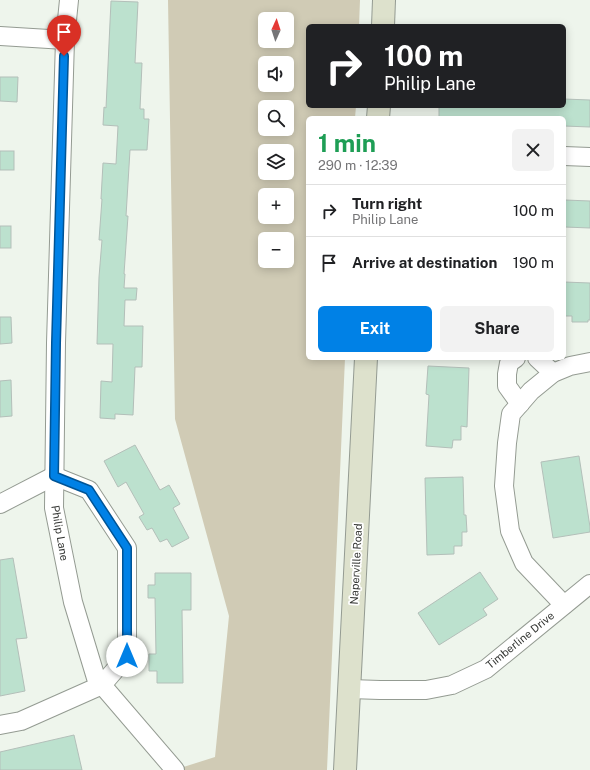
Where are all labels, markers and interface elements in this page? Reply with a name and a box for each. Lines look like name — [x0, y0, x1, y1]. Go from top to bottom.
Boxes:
north arrow — [258, 12, 294, 48]
map controls — [258, 12, 294, 268]
pin — [47, 15, 81, 56]
icon: arrive — [53, 21, 75, 43]
text: 100 m — [384, 39, 463, 72]
icon: right — [318, 40, 370, 92]
button: sound — [258, 56, 294, 92]
text: Philip Lane — [384, 73, 476, 94]
button: search — [258, 100, 294, 136]
text: 1 min — [318, 129, 376, 157]
button: close — [512, 129, 554, 171]
button: layers — [258, 144, 294, 180]
text: 290 m · 12:39 — [318, 158, 398, 173]
button: + — [258, 188, 294, 224]
text: Turn right — [352, 195, 422, 212]
icon: right — [318, 200, 340, 222]
text: 100 m — [513, 202, 554, 219]
text: Philip Lane — [352, 212, 418, 227]
button: − — [258, 232, 294, 268]
icon: arrive — [318, 252, 340, 274]
text: Arrive at destination — [352, 254, 497, 271]
text: 190 m — [513, 254, 554, 271]
button: Exit — [318, 306, 432, 352]
button: Share — [440, 306, 554, 352]
street label: Philip Lane — [49, 504, 71, 562]
street label: Naperville Road — [348, 523, 364, 605]
street label: Timberline Drive — [484, 609, 556, 671]
position arrow — [106, 635, 148, 677]

